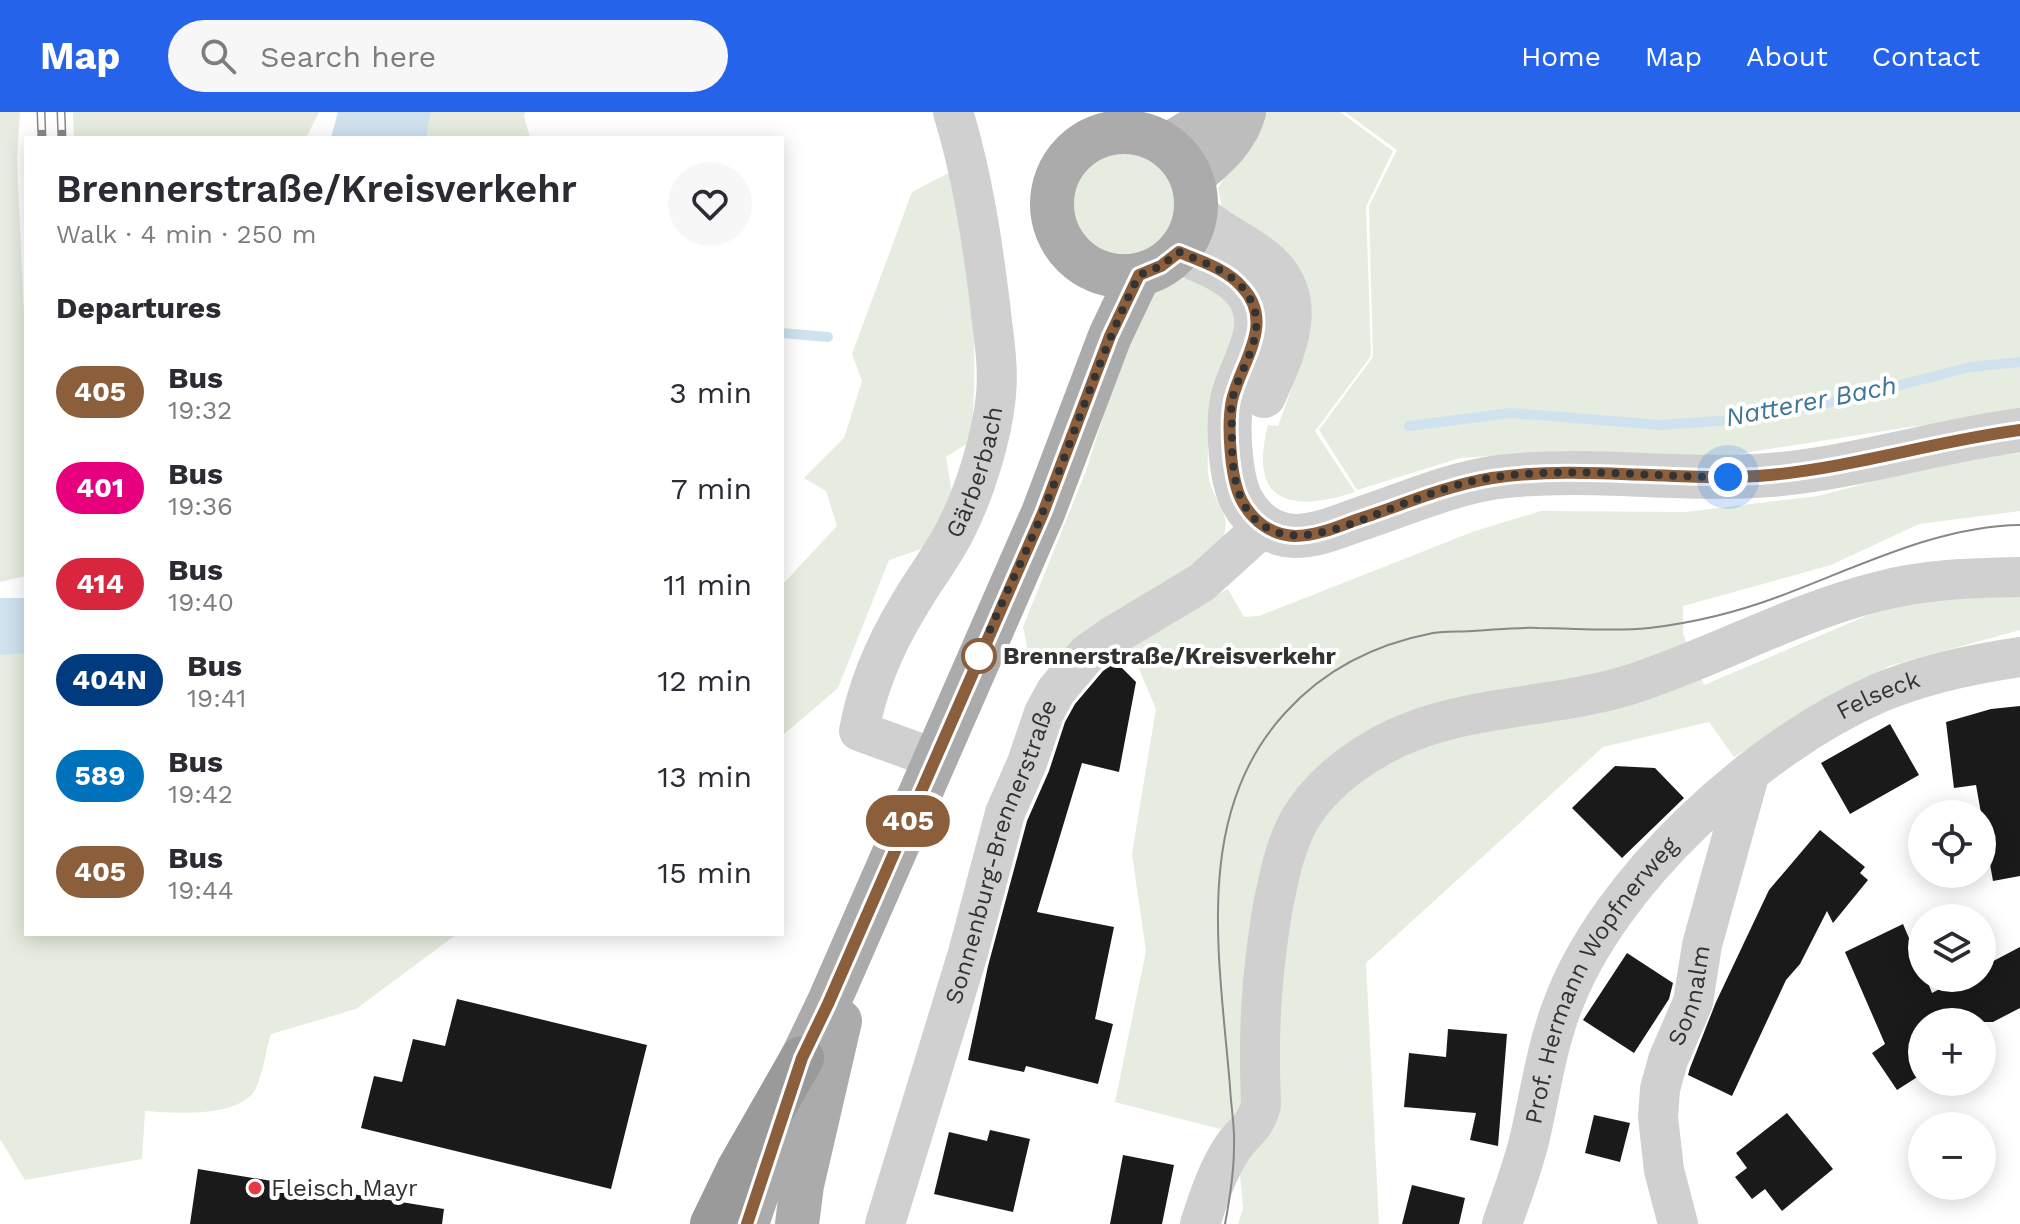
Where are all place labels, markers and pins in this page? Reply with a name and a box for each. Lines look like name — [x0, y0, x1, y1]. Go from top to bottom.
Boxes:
marker: Brennerstraße/Kreisverkehr — [962, 639, 996, 673]
place label: Brennerstraße/Kreisverkehr — [1003, 642, 1337, 670]
place label: Fleisch Mayr — [271, 1174, 418, 1202]
marker: Fleisch Mayr — [246, 1179, 264, 1197]

